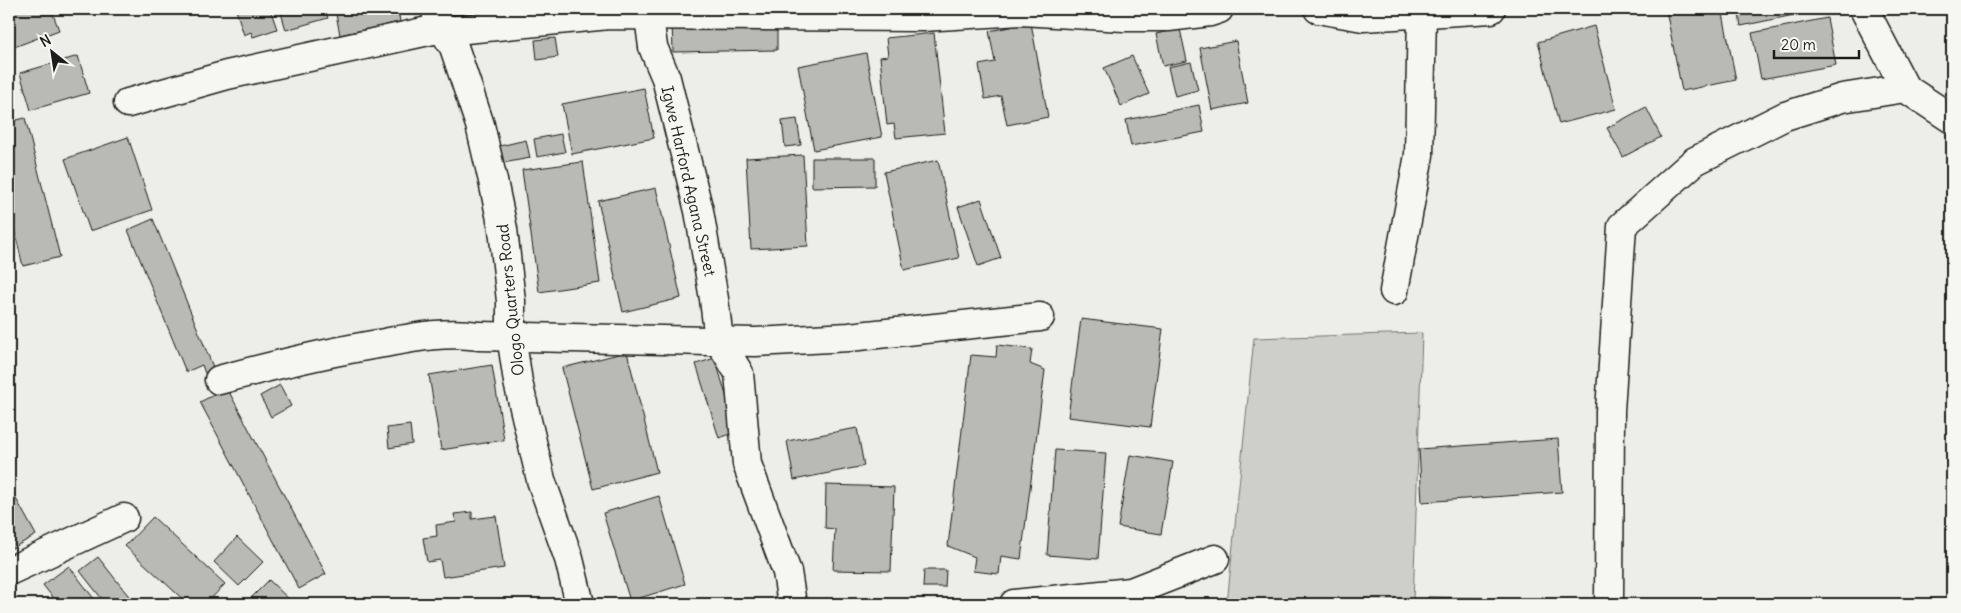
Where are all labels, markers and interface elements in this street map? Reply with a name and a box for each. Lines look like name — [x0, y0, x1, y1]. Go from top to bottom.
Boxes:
north arrow — [28, 28, 78, 78]
scale bar — [1774, 28, 1858, 60]
text: N — [37, 31, 54, 51]
text: 20 m — [1781, 35, 1816, 54]
street label: Igwe Harford Agana Street — [657, 84, 721, 279]
street label: Ologo Quarters Road — [492, 223, 528, 377]

